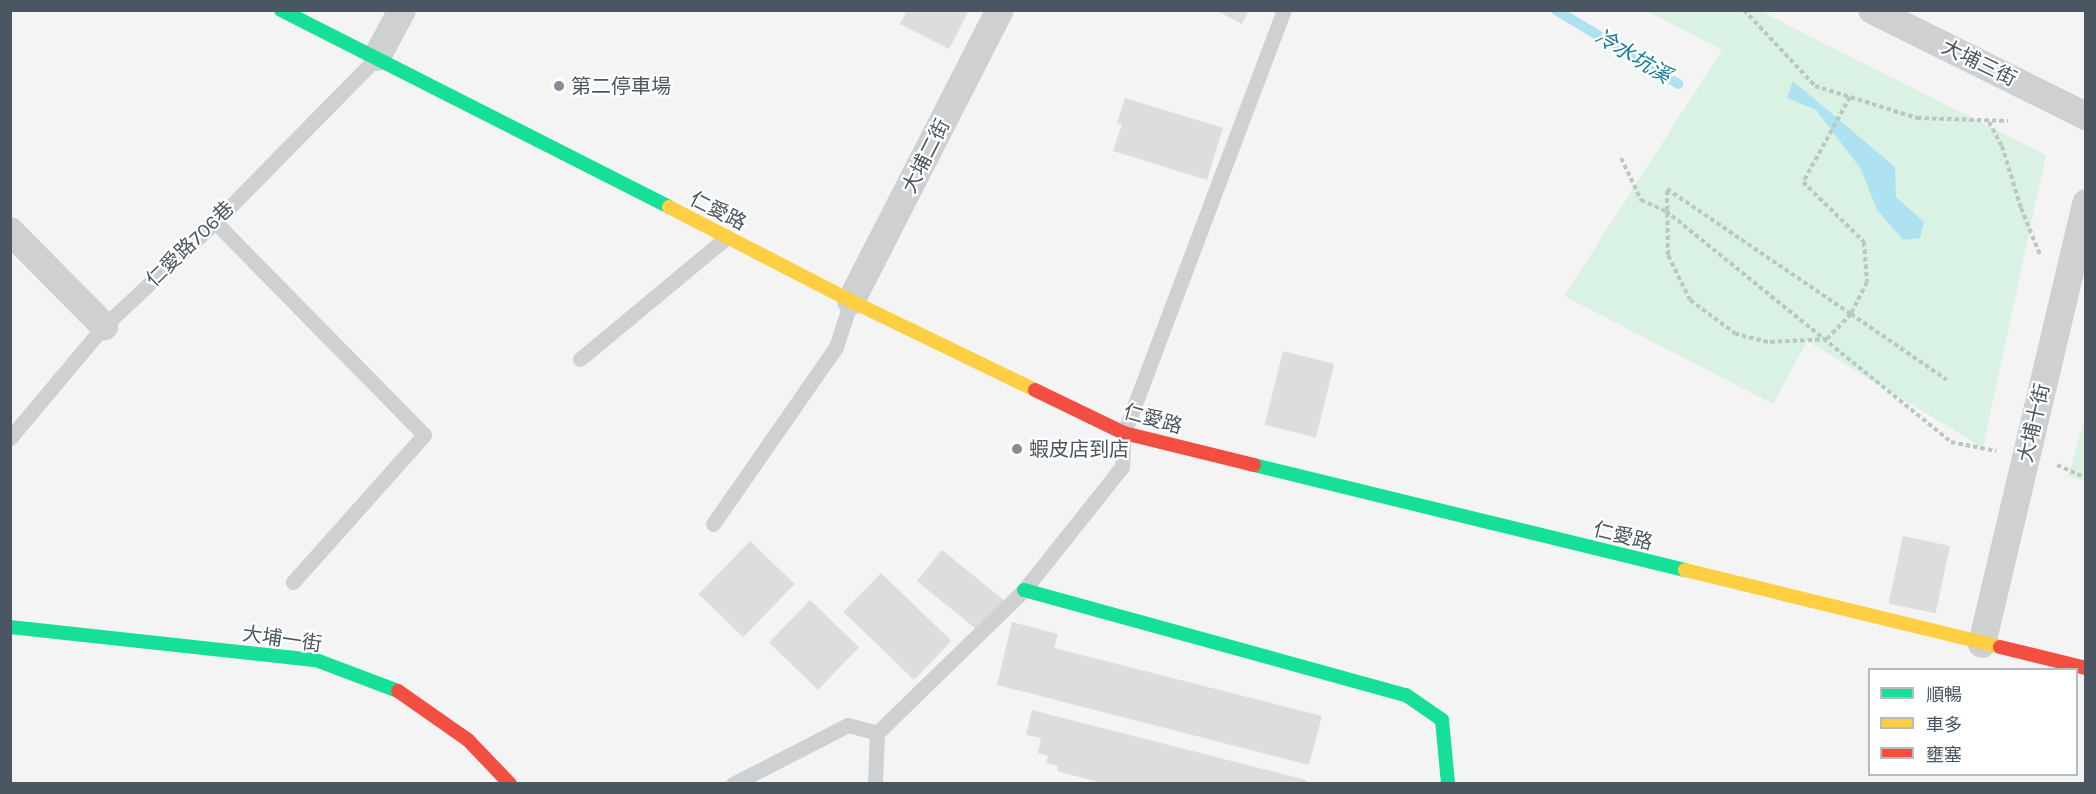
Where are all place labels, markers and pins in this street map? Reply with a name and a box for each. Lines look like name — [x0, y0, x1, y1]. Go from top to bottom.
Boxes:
place label: 第二停車場 — [571, 74, 671, 98]
marker: 第二停車場 — [552, 79, 566, 93]
place label: 蝦皮店到店 — [1029, 437, 1129, 461]
marker: 蝦皮店到店 — [1010, 442, 1024, 456]

